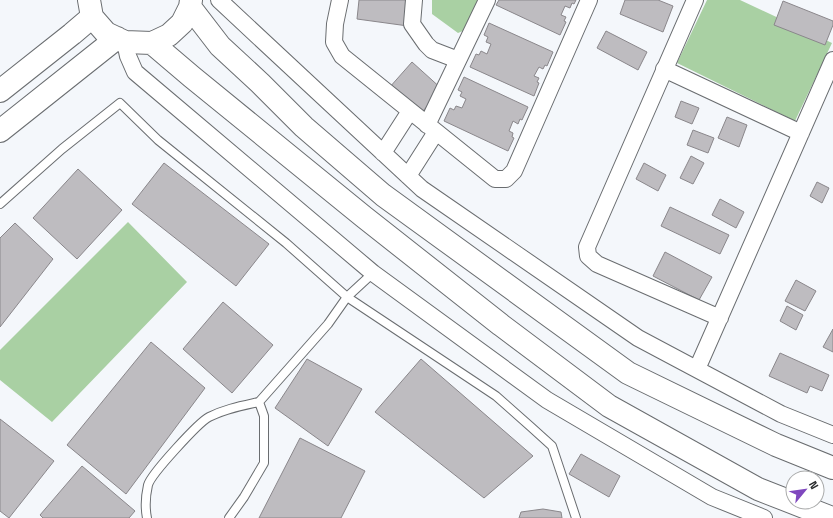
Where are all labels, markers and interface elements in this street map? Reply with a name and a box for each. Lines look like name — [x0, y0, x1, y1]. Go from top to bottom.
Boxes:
north arrow — [785, 470, 825, 510]
text: N — [806, 479, 822, 492]

